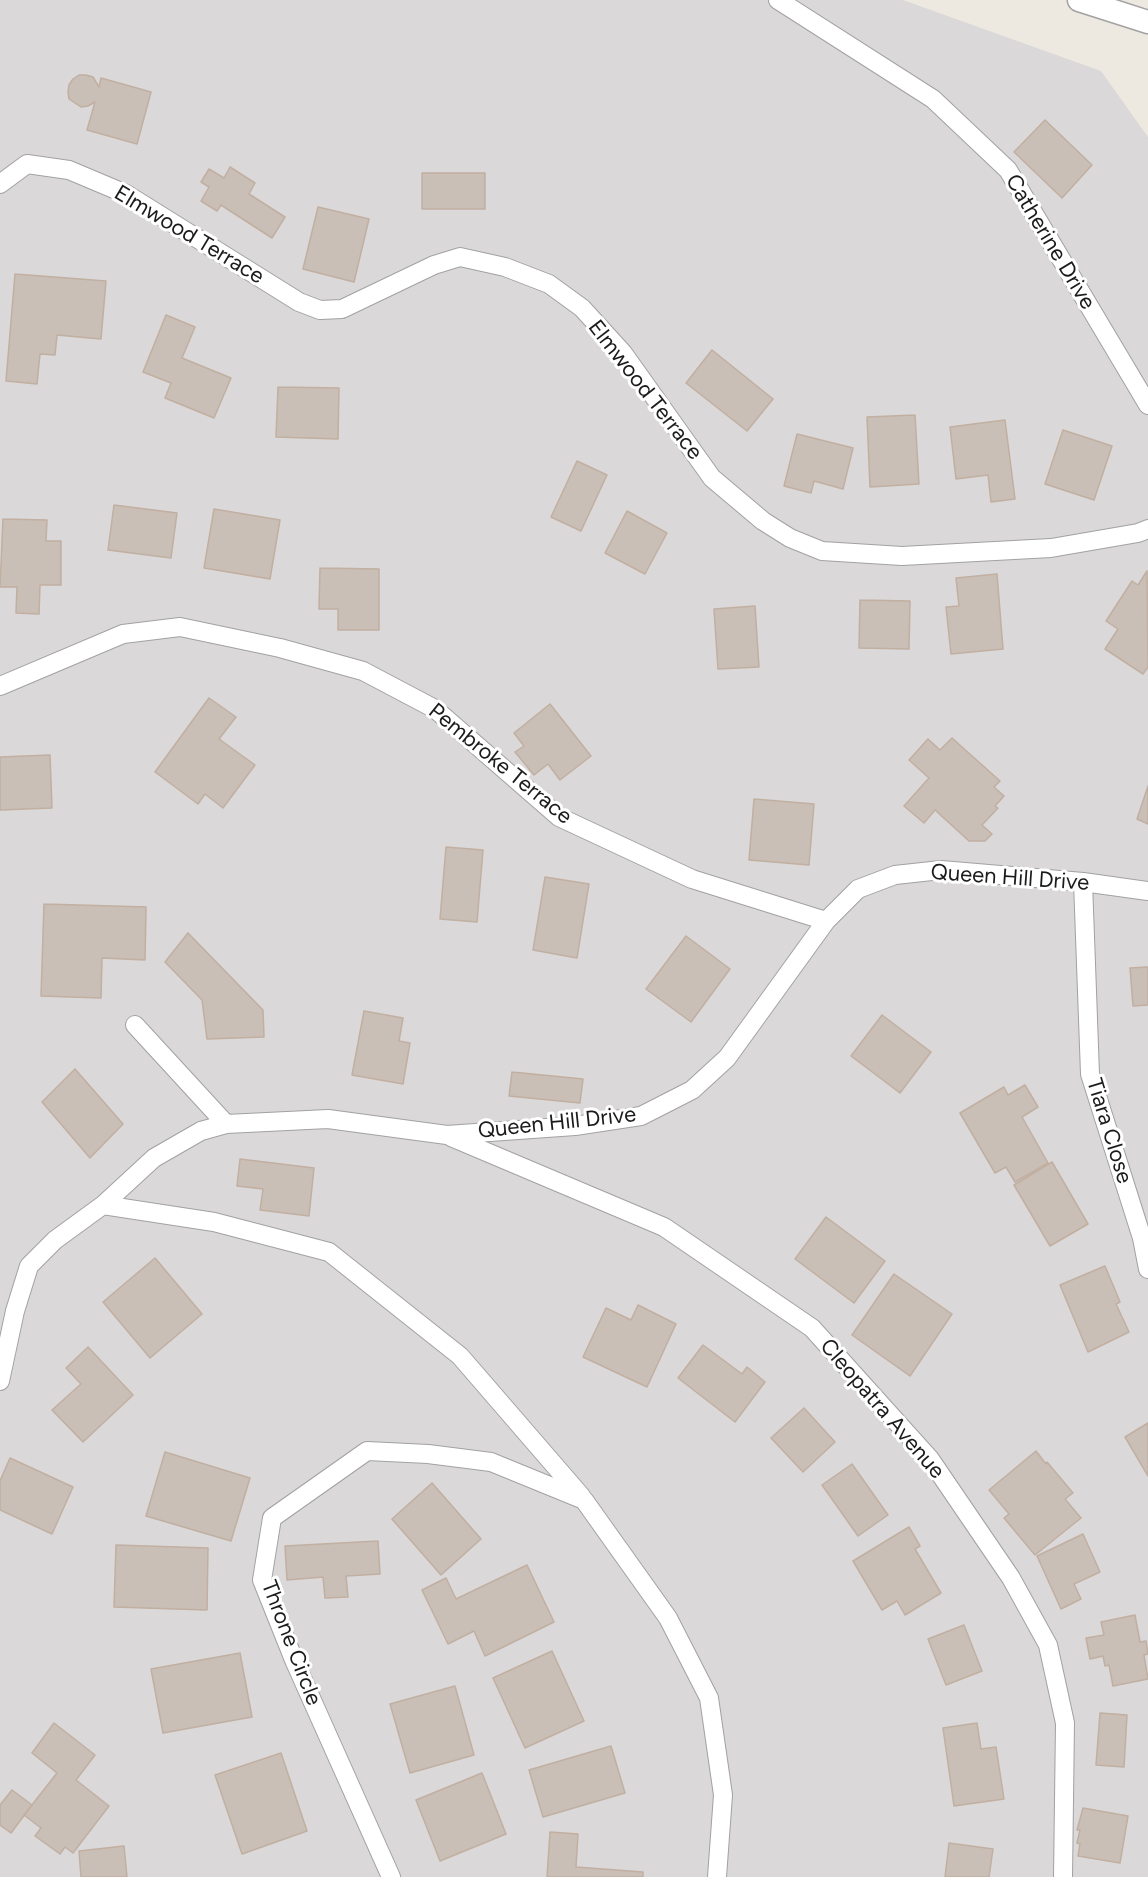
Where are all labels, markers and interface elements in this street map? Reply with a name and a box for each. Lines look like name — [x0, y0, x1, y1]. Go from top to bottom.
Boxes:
street label: Catherine Drive — [999, 170, 1101, 314]
street label: Elmwood Terrace — [109, 180, 269, 290]
street label: Elmwood Terrace — [582, 315, 708, 465]
street label: Pembroke Terrace — [423, 698, 577, 830]
street label: Queen Hill Drive — [930, 859, 1090, 897]
street label: Tiara Close — [1081, 1075, 1137, 1187]
street label: Queen Hill Drive — [477, 1102, 637, 1144]
street label: Cleopatra Avenue — [814, 1334, 950, 1484]
street label: Throne Circle — [255, 1577, 327, 1709]

